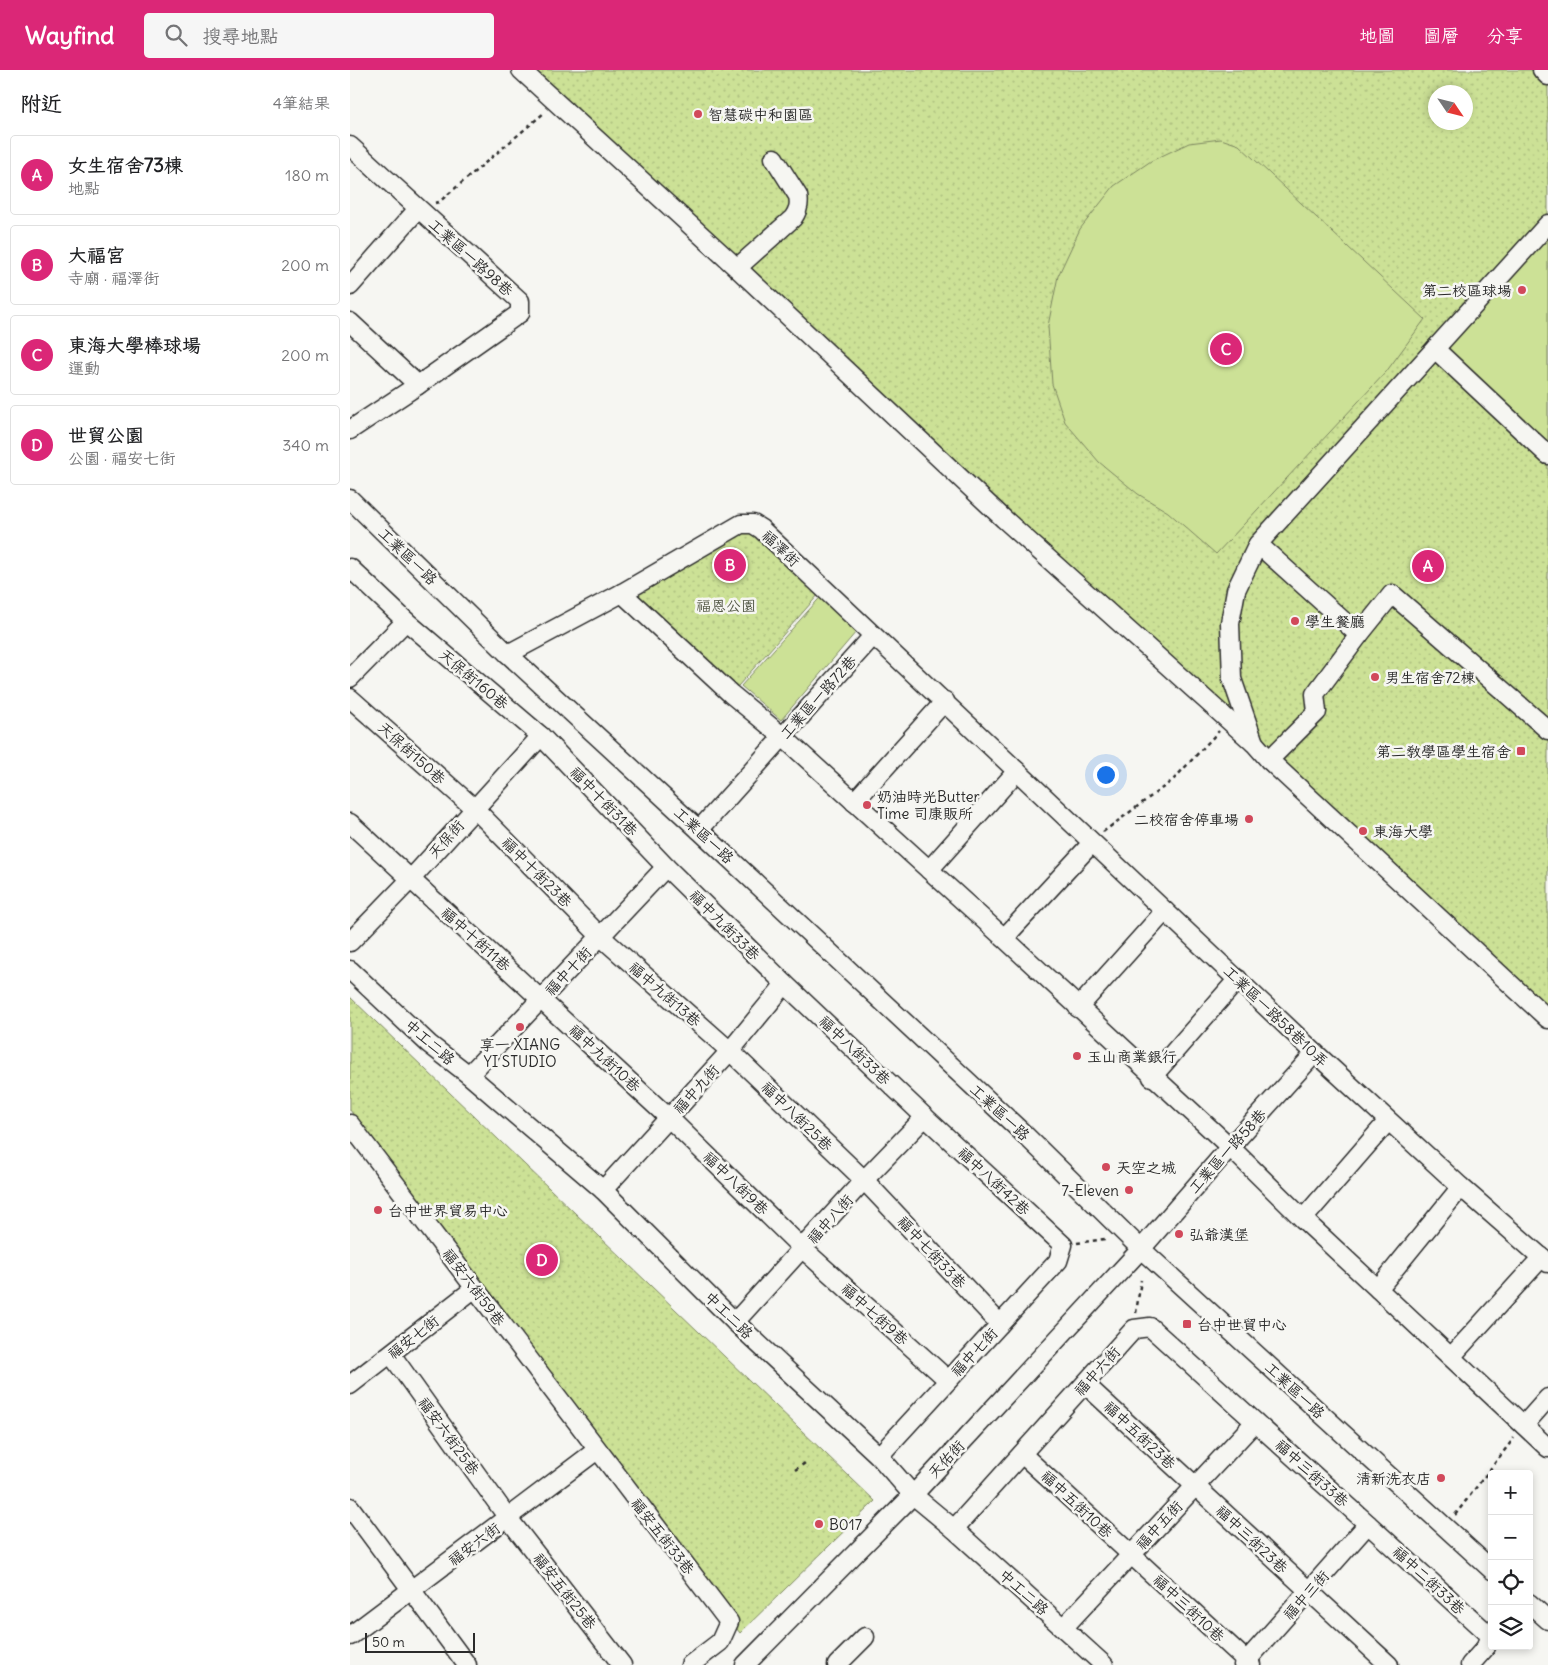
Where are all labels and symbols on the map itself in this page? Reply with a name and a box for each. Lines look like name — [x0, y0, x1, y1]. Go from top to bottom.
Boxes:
north arrow — [1428, 85, 1473, 130]
place label: 智慧碳中和園區 — [708, 105, 813, 124]
marker: 智慧碳中和園區 — [692, 108, 704, 120]
street label: 工業區一路98巷 — [425, 214, 517, 300]
place label: 第二校區球場 — [1422, 281, 1512, 300]
marker: 第二校區球場 — [1516, 284, 1528, 296]
pin: C — [1210, 330, 1242, 368]
street label: 工業區一路 — [374, 523, 442, 589]
street label: 福澤街 — [758, 526, 804, 570]
pin: B — [714, 546, 746, 584]
pin: A — [1412, 547, 1444, 585]
park label: 福恩公園 — [696, 596, 756, 615]
place label: 學生餐廳 — [1305, 612, 1365, 631]
marker: 學生餐廳 — [1289, 615, 1301, 627]
street label: 天保街160巷 — [436, 645, 512, 713]
street label: 工業區一路72巷 — [776, 651, 860, 743]
place label: 男生宿舍72棟 — [1385, 668, 1476, 687]
marker: 男生宿舍72棟 — [1369, 671, 1381, 683]
street label: 天保街150巷 — [374, 718, 450, 788]
place label: 第二教學區學生宿舍 — [1376, 742, 1511, 761]
marker: 第二教學區學生宿舍 — [1515, 745, 1527, 757]
street label: 福中十街31巷 — [566, 762, 642, 840]
your location — [1093, 762, 1119, 788]
place label: 奶油時光Butter Time 司康販所 — [877, 787, 980, 823]
marker: 奶油時光Butter Time 司康販所 — [861, 799, 873, 811]
street label: 工業區一路 — [670, 802, 738, 868]
place label: 二校宿舍停車場 — [1134, 810, 1239, 829]
marker: 二校宿舍停車場 — [1243, 813, 1255, 825]
street label: 天保街 — [424, 816, 468, 862]
place label: 東海大學 — [1373, 822, 1433, 841]
marker: 東海大學 — [1357, 825, 1369, 837]
street label: 福中十街23巷 — [498, 833, 576, 911]
street label: 福中九街33巷 — [686, 886, 764, 964]
street label: 福中十街11巷 — [437, 903, 515, 975]
street label: 福中十街 — [541, 943, 595, 999]
street label: 福中九街13巷 — [625, 957, 705, 1031]
street label: 工業區一路58巷10弄 — [1220, 961, 1332, 1071]
street label: 福中八街33巷 — [815, 1011, 895, 1089]
street label: 中工二路 — [401, 1015, 459, 1069]
street label: 福中九街10巷 — [565, 1020, 645, 1096]
marker: 享一 XIANG YI STUDIO — [514, 1021, 526, 1033]
place label: 享一 XIANG YI STUDIO — [480, 1035, 560, 1071]
place label: 玉山商業銀行 — [1087, 1047, 1177, 1066]
marker: 玉山商業銀行 — [1071, 1050, 1083, 1062]
street label: 福中九街 — [669, 1060, 723, 1118]
street label: 福中八街25巷 — [757, 1077, 837, 1155]
street label: 工業區一路 — [966, 1079, 1034, 1145]
street label: 工業區一路58巷 — [1184, 1105, 1270, 1197]
street label: 福中八街42巷 — [954, 1143, 1034, 1219]
street label: 福中八街9巷 — [699, 1147, 773, 1219]
place label: 天空之城 — [1116, 1158, 1176, 1177]
marker: 天空之城 — [1100, 1161, 1112, 1173]
place label: 7-Eleven — [1061, 1181, 1119, 1200]
marker: 7-Eleven — [1123, 1184, 1135, 1196]
street label: 福中八街 — [803, 1190, 857, 1248]
place label: 台中世界貿易中心 — [388, 1201, 508, 1220]
marker: 台中世界貿易中心 — [372, 1204, 384, 1216]
street label: 福中七街33巷 — [894, 1212, 970, 1292]
place label: 弘爺漢堡 — [1189, 1225, 1249, 1244]
marker: 弘爺漢堡 — [1173, 1228, 1185, 1240]
pin: D — [526, 1241, 558, 1279]
street label: 福安六街59巷 — [439, 1244, 509, 1330]
street label: 福中七街9巷 — [838, 1279, 912, 1349]
street label: 中工二路 — [701, 1287, 757, 1343]
street label: 福安七街 — [384, 1311, 442, 1363]
place label: 台中世貿中心 — [1197, 1315, 1287, 1334]
marker: 台中世貿中心 — [1181, 1318, 1193, 1330]
street label: 福中七街 — [947, 1324, 1001, 1380]
street label: 福中六街 — [1070, 1342, 1124, 1400]
street label: 工業區一路 — [1261, 1357, 1329, 1423]
street label: 福安六街25巷 — [414, 1393, 484, 1479]
street label: 福中五街23巷 — [1100, 1397, 1180, 1473]
street label: 福中三街33巷 — [1271, 1435, 1353, 1511]
street label: 天佑街 — [924, 1436, 968, 1482]
street label: 福中五街10巷 — [1037, 1466, 1117, 1542]
place label: 清新洗衣店 — [1356, 1469, 1431, 1488]
marker: 清新洗衣店 — [1435, 1472, 1447, 1484]
street label: 福安五街33巷 — [627, 1494, 699, 1578]
street label: 福中五街 — [1132, 1497, 1186, 1553]
street label: 福中三街23巷 — [1212, 1501, 1292, 1577]
place label: B017 — [829, 1515, 862, 1534]
street label: 福安六街 — [444, 1518, 504, 1570]
marker: B017 — [813, 1518, 825, 1530]
street label: 福中二街33巷 — [1389, 1542, 1469, 1618]
street label: 福安五街25巷 — [529, 1549, 601, 1633]
street label: 中工二路 — [995, 1565, 1053, 1619]
street label: 福中三街 — [1279, 1566, 1333, 1624]
street label: 福中三街10巷 — [1149, 1570, 1229, 1646]
scale bar — [365, 1630, 475, 1653]

